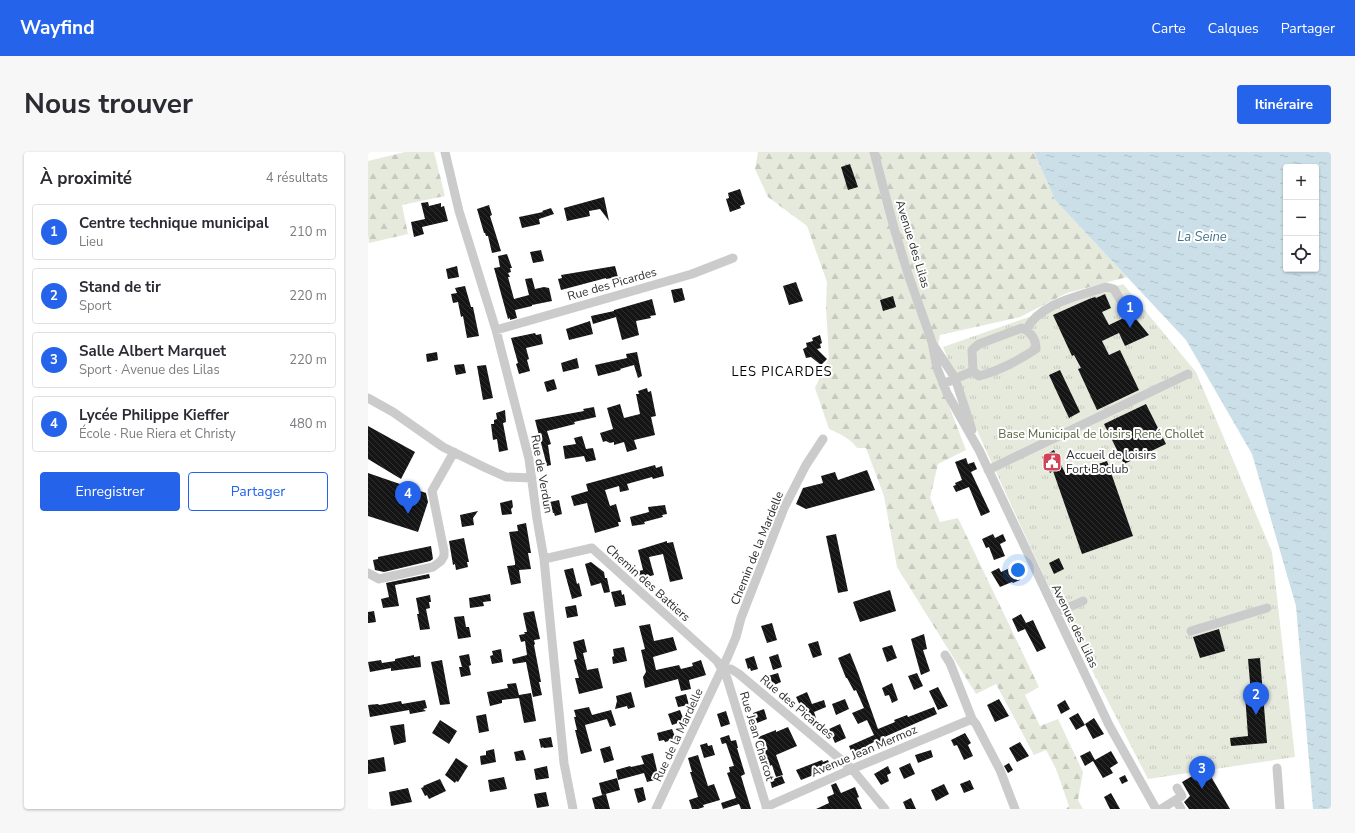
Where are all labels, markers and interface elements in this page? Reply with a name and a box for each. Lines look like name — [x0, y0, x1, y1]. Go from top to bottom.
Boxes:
text: Wayfind — [20, 15, 95, 41]
text: Carte — [1152, 19, 1186, 38]
text: Calques — [1208, 19, 1259, 38]
text: Partager — [1281, 19, 1335, 38]
text: Nous trouver — [24, 85, 193, 123]
button: Itinéraire — [1237, 85, 1331, 124]
map controls — [1283, 164, 1319, 272]
button: + — [1283, 164, 1319, 200]
text: À proximité — [40, 167, 132, 190]
text: 4 résultats — [266, 169, 328, 187]
street label: Avenue des Lilas — [892, 198, 934, 290]
button: − — [1283, 200, 1319, 236]
text: Centre technique municipal — [79, 213, 269, 233]
text: 1 — [50, 223, 58, 241]
text: 210 m — [289, 223, 327, 241]
water label: La Seine — [1177, 228, 1227, 246]
text: Lieu — [79, 233, 103, 251]
button: locate — [1283, 236, 1319, 272]
street label: Rue des Picardes — [566, 264, 659, 304]
text: Stand de tir — [79, 277, 161, 297]
text: 2 — [50, 287, 58, 305]
text: 220 m — [289, 287, 327, 305]
pin: 1 — [1117, 295, 1143, 328]
text: Sport — [79, 297, 111, 315]
text: Salle Albert Marquet — [79, 341, 226, 361]
text: 3 — [50, 351, 58, 369]
text: 220 m — [289, 351, 327, 369]
text: Sport · Avenue des Lilas — [79, 361, 220, 379]
district label: LES PICARDES — [731, 363, 833, 381]
text: Lycée Philippe Kieffer — [79, 405, 229, 425]
text: 4 — [50, 415, 58, 433]
text: 480 m — [289, 415, 327, 433]
text: École · Rue Riera et Christy — [79, 425, 236, 443]
park label: Base Municipal de loisirs René Chollet — [998, 426, 1205, 442]
street label: Rue de Verdun — [527, 434, 557, 514]
place label: Accueil de loisirs Fort Boclub — [1066, 447, 1156, 477]
public building icon: Accueil de loisirs Fort Boclub — [1041, 451, 1063, 473]
button: Enregistrer — [40, 472, 180, 511]
button: Partager — [188, 472, 328, 511]
pin: 4 — [395, 481, 421, 514]
street label: Chemin de la Mardelle — [727, 489, 787, 607]
street label: Chemin des Battiers — [602, 541, 694, 625]
your location — [1008, 560, 1028, 580]
street label: Avenue des Lilas — [1048, 582, 1102, 671]
street label: Rue des Picardes — [757, 671, 838, 743]
pin: 2 — [1243, 682, 1269, 715]
street label: Rue de la Mardelle — [649, 686, 707, 784]
street label: Rue Jean Charcot — [736, 689, 778, 783]
street label: Avenue Jean Mermoz — [808, 721, 920, 781]
pin: 3 — [1189, 756, 1215, 789]

